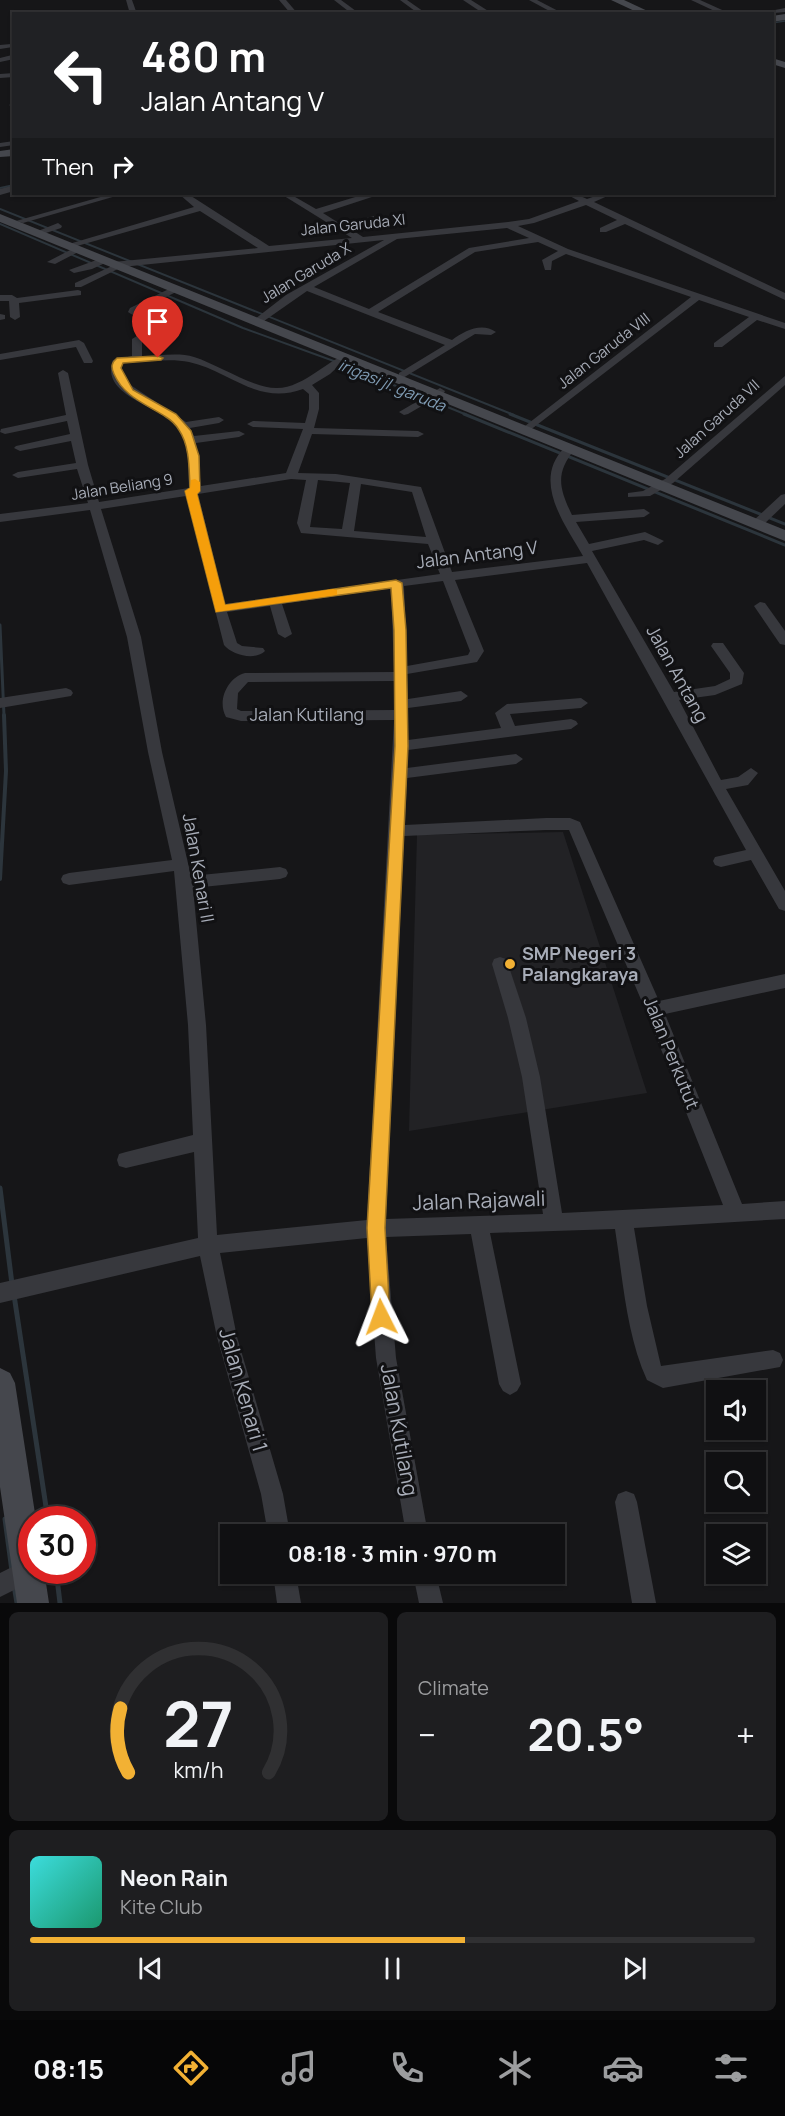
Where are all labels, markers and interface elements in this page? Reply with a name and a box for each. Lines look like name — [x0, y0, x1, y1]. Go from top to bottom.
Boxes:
text: 480 m — [141, 27, 266, 85]
icon: left — [42, 36, 120, 114]
text: Jalan Antang V — [141, 82, 324, 119]
icon: right — [106, 150, 139, 183]
text: Then — [42, 152, 94, 182]
street label: Jalan Garuda XI — [300, 209, 406, 240]
street label: Jalan Garuda X — [257, 237, 355, 308]
pin — [132, 296, 183, 358]
icon: arrive — [141, 305, 174, 338]
street label: Jalan Garuda VIII — [553, 308, 654, 393]
water label: irigasi jl. garuda — [335, 353, 450, 417]
street label: Jalan Garuda VII — [669, 375, 764, 463]
street label: Jalan Beliang 9 — [70, 468, 174, 505]
street label: Jalan Antang V — [415, 535, 539, 573]
street label: Jalan Antang — [641, 621, 714, 726]
street label: Jalan Kutilang — [250, 702, 364, 726]
street label: Jalan Kenari II — [178, 811, 220, 924]
place label: SMP Negeri 3 Palangkaraya — [522, 941, 638, 986]
marker: SMP Negeri 3 Palangkaraya — [503, 957, 517, 971]
street label: Jalan Perkutut — [638, 993, 705, 1112]
street label: Jalan Rajawali — [412, 1184, 546, 1216]
position arrow — [349, 1285, 413, 1349]
street label: Jalan Kenari 1 — [213, 1325, 275, 1455]
street label: Jalan Kutilang — [375, 1362, 425, 1498]
map controls — [706, 1380, 766, 1584]
button: sound — [706, 1380, 766, 1440]
button: search — [706, 1452, 766, 1512]
speed limit sign: 30 — [18, 1506, 96, 1584]
button: layers — [706, 1524, 766, 1584]
text: 08:18 · 3 min · 970 m — [288, 1539, 497, 1569]
text: Climate — [418, 1674, 489, 1701]
text: 27 — [163, 1680, 234, 1766]
text: 20.5° — [528, 1703, 644, 1765]
text: − — [418, 1712, 436, 1757]
text: + — [736, 1712, 755, 1757]
text: km/h — [174, 1756, 223, 1785]
text: Neon Rain — [120, 1863, 228, 1893]
text: Kite Club — [120, 1893, 203, 1920]
icon: previous — [134, 1952, 167, 1985]
icon: pause — [376, 1952, 409, 1985]
icon: next — [618, 1952, 651, 1985]
icon: directions — [170, 2047, 212, 2089]
icon: music — [278, 2047, 320, 2089]
icon: phone — [386, 2047, 428, 2089]
icon: climate — [494, 2047, 536, 2089]
icon: car — [602, 2047, 644, 2089]
icon: filters — [710, 2047, 752, 2089]
text: 08:15 — [33, 2050, 104, 2087]

